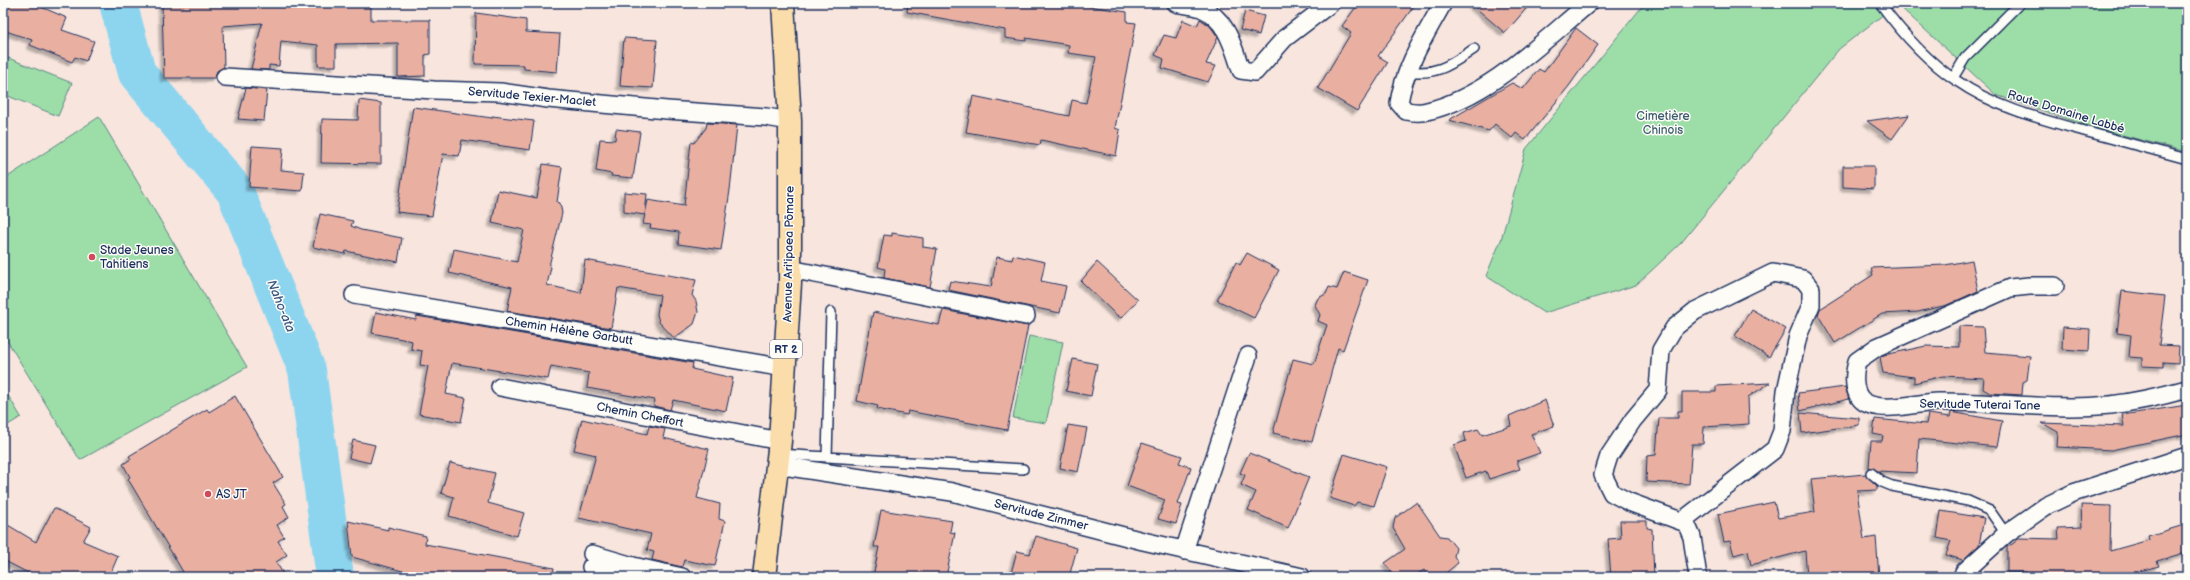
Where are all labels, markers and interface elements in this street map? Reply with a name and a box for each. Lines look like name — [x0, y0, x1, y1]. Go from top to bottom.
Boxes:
street label: Servitude Texier-Maclet — [467, 84, 597, 110]
street label: Route Domaine Labbé — [2006, 87, 2126, 137]
park label: Cimetière Chinois — [1636, 109, 1690, 138]
street label: Avenue Ari'ipaea Pōmare — [780, 186, 798, 322]
place label: Stade Jeunes Tahitiens — [100, 243, 174, 272]
marker: Stade Jeunes Tahitiens — [87, 252, 97, 262]
water label: Naho-ata — [263, 277, 299, 335]
street label: Chemin Hélène Garbutt — [504, 314, 634, 349]
road number: RT 2 — [770, 340, 802, 358]
street label: Servitude Tuterai Tane — [1919, 396, 2041, 414]
street label: Chemin Cheffort — [595, 399, 685, 431]
place label: AS JT — [216, 487, 248, 502]
marker: AS JT — [203, 489, 213, 499]
street label: Servitude Zimmer — [992, 496, 1090, 534]

